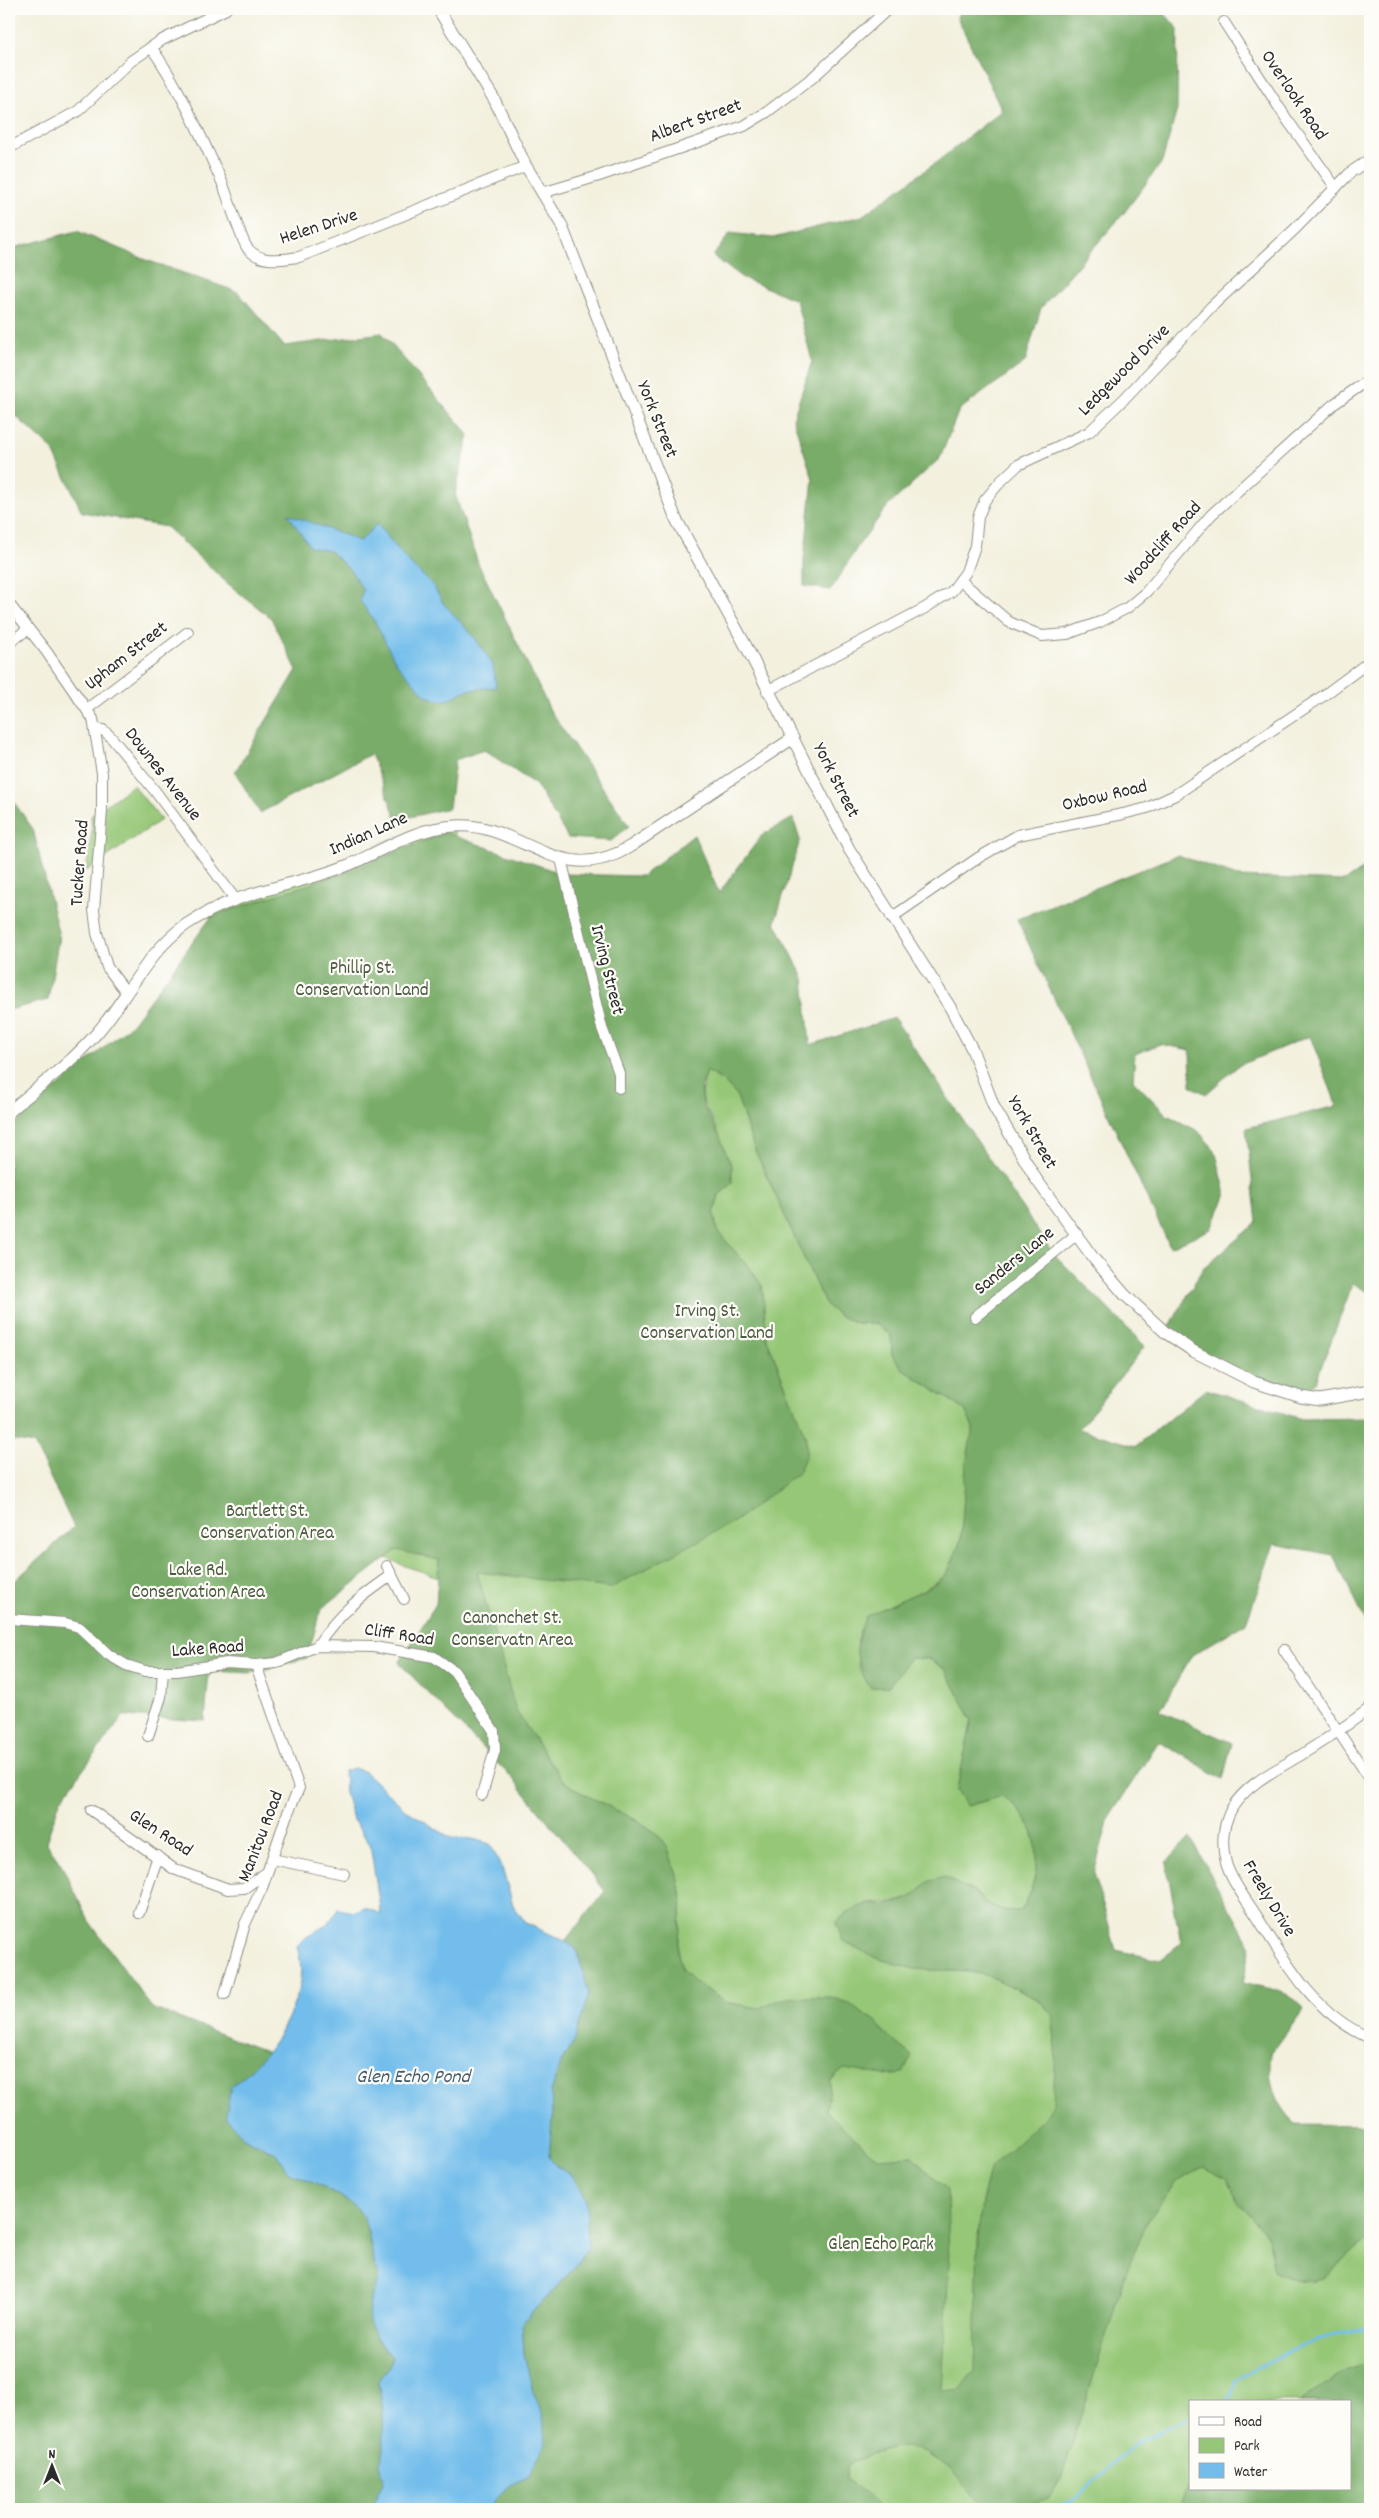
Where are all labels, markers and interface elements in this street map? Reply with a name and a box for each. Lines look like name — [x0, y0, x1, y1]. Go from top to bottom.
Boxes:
street label: Overlook Road — [1253, 46, 1333, 146]
street label: Albert Street — [646, 93, 746, 151]
street label: Helen Drive — [276, 203, 362, 253]
street label: Ledgewood Drive — [1073, 319, 1177, 423]
street label: York Street — [628, 377, 684, 463]
street label: Woodcliff Road — [1119, 496, 1209, 592]
street label: Upham Street — [80, 616, 174, 698]
street label: Downes Avenue — [117, 723, 207, 827]
street label: York Street — [805, 739, 865, 823]
street label: Oxbow Road — [1060, 774, 1150, 820]
street label: Indian Lane — [326, 806, 412, 864]
street label: Tucker Road — [65, 819, 97, 907]
street label: Irving Street — [582, 922, 630, 1018]
park label: Phillip St. Conservation Land — [295, 956, 429, 1005]
street label: York Street — [999, 1091, 1063, 1175]
street label: Sanders Lane — [969, 1221, 1061, 1303]
park label: Irving St. Conservation Land — [640, 1299, 774, 1348]
park label: Bartlett St. Conservation Area — [200, 1499, 335, 1548]
park label: Lake Rd. Conservation Area — [131, 1558, 266, 1607]
park label: Canonchet St. Conservatn Area — [451, 1606, 574, 1655]
street label: Cliff Road — [362, 1617, 436, 1655]
street label: Lake Road — [171, 1634, 245, 1666]
street label: Manitou Road — [232, 1787, 292, 1887]
street label: Glen Road — [123, 1803, 197, 1865]
street label: Freely Drive — [1234, 1855, 1302, 1943]
water label: Glen Echo Pond — [356, 2064, 473, 2092]
park label: Glen Echo Park — [828, 2232, 934, 2259]
legend — [1189, 2400, 1352, 2490]
text: Road — [1234, 2412, 1262, 2434]
text: Park — [1234, 2436, 1260, 2458]
north arrow — [28, 2440, 78, 2490]
text: N — [49, 2445, 56, 2465]
text: Water — [1234, 2462, 1268, 2484]

